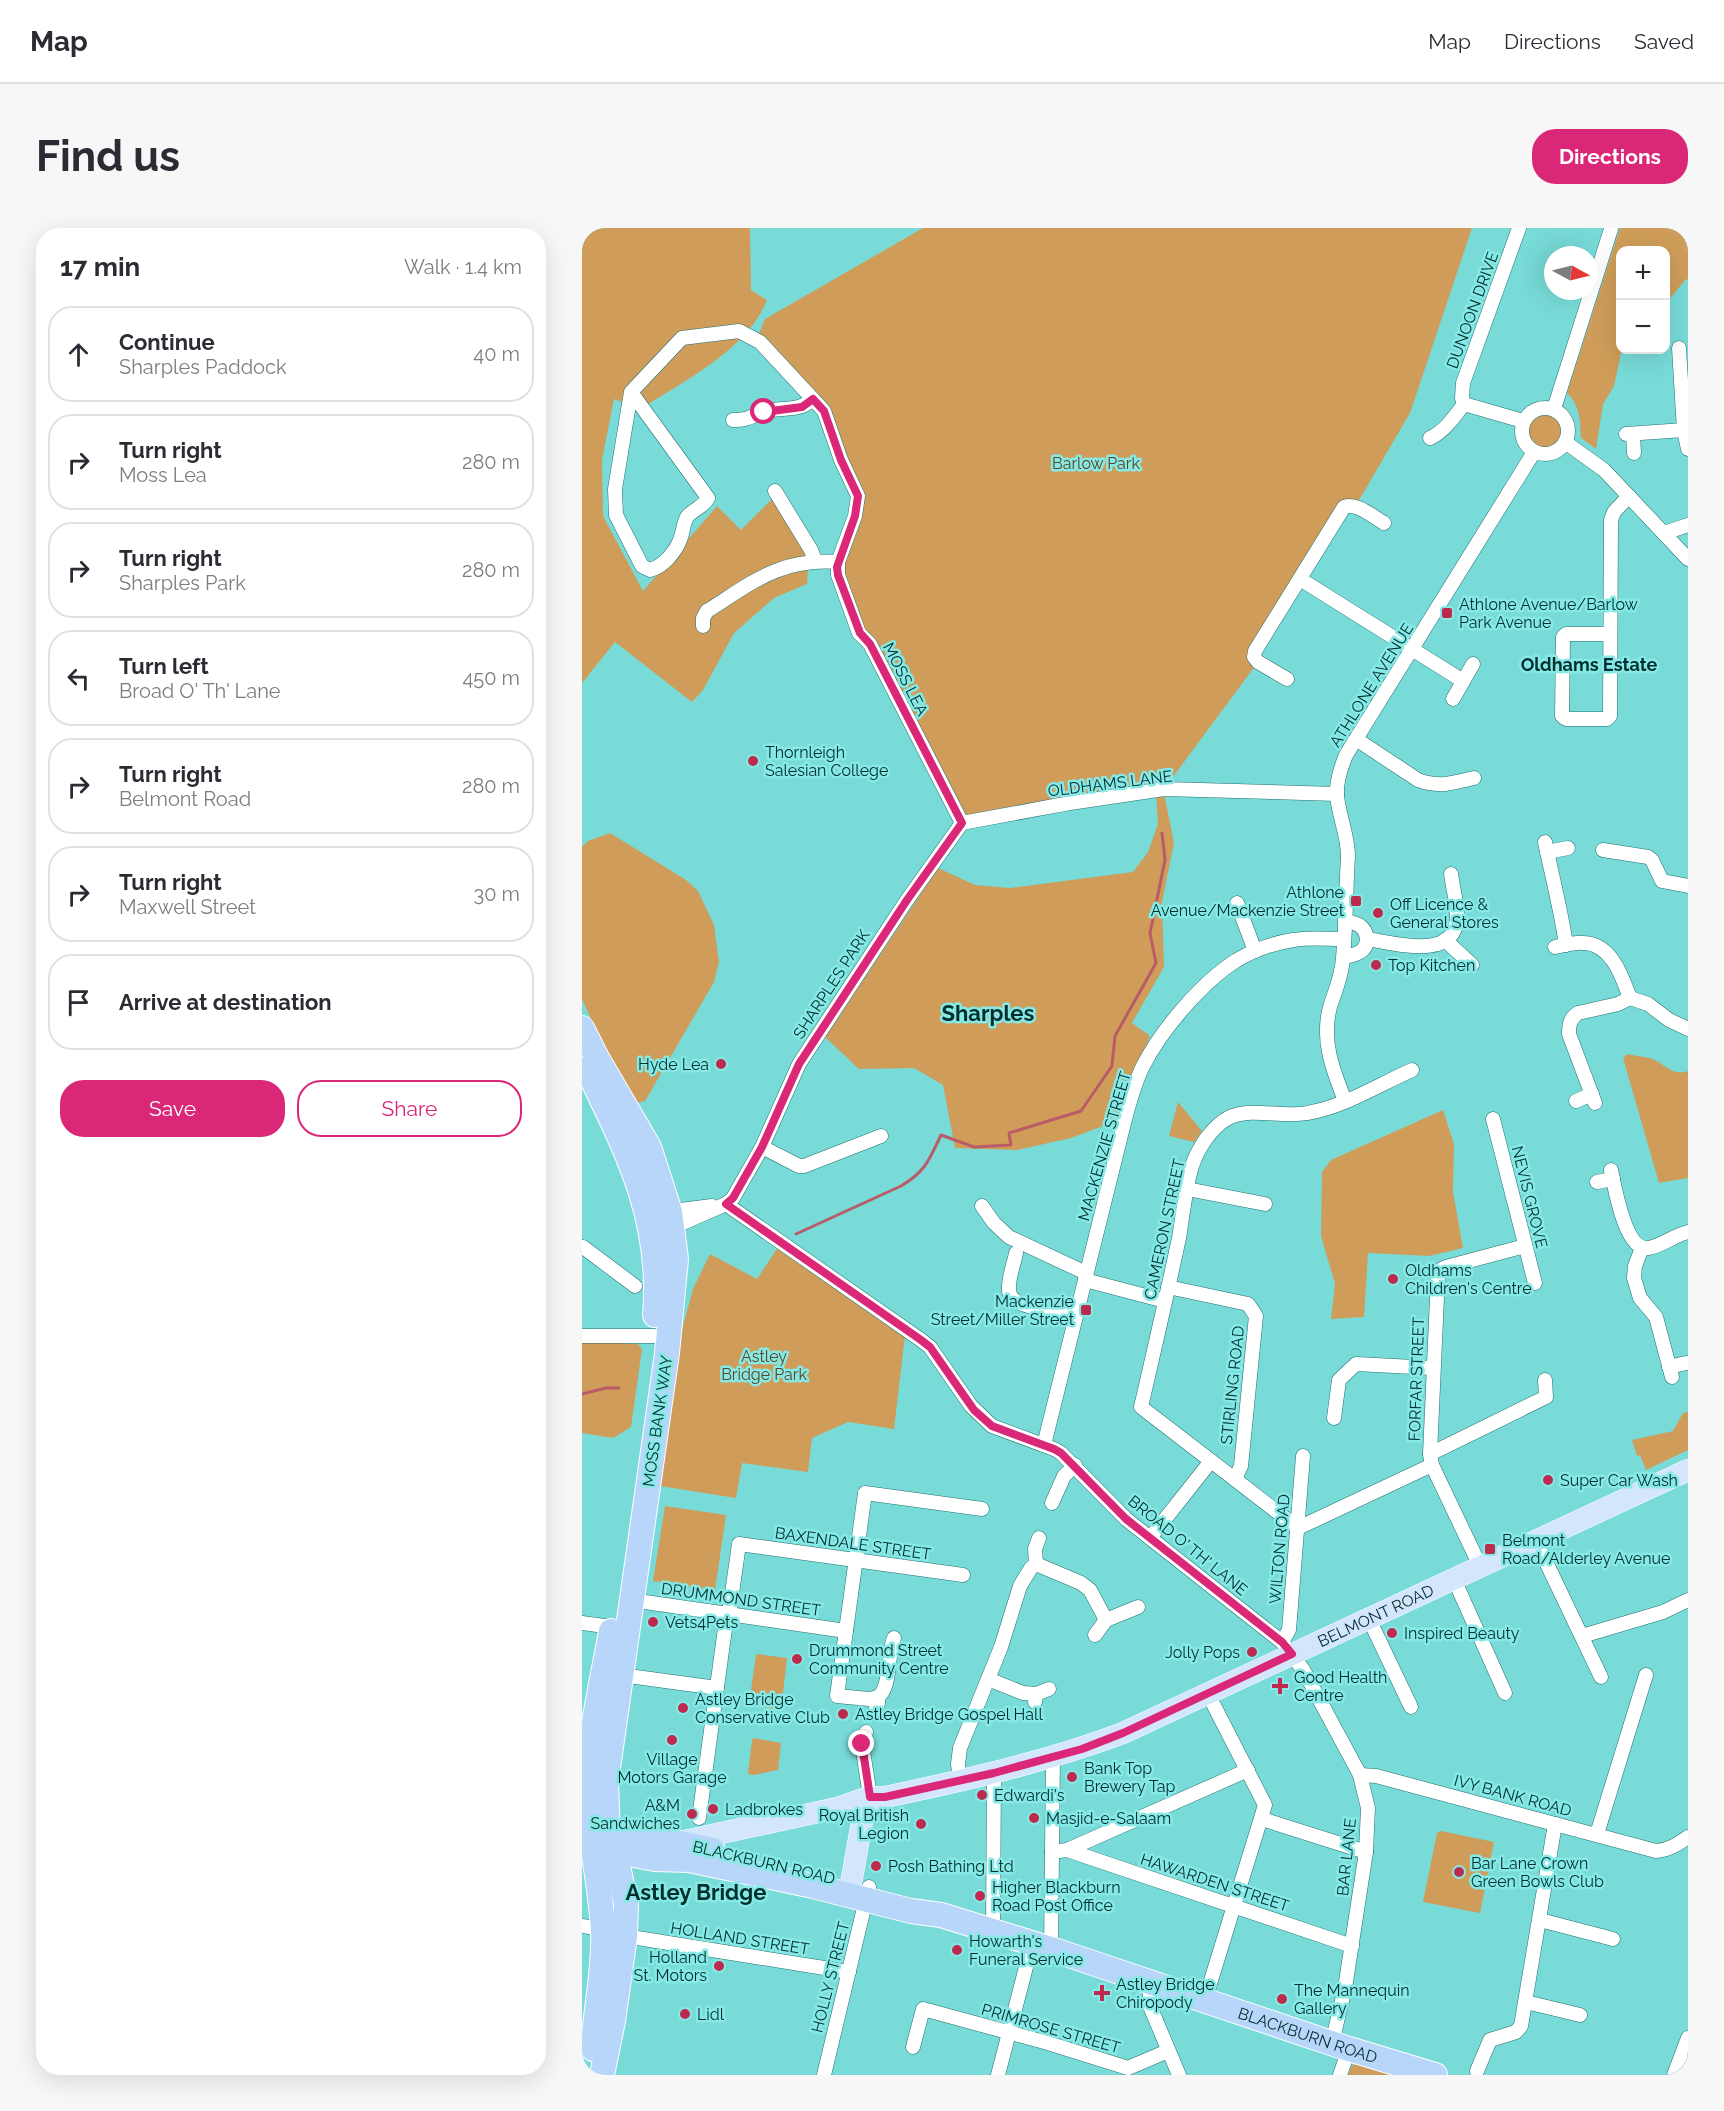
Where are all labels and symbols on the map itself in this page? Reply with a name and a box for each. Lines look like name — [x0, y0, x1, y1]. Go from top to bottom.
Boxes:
north arrow — [1544, 246, 1598, 300]
street label: DUNOON DRIVE — [1443, 249, 1502, 371]
route start — [750, 398, 776, 424]
park label: Barlow Park — [1052, 454, 1140, 473]
place label: Athlone Avenue/Barlow Park Avenue — [1459, 595, 1638, 632]
marker: Athlone Avenue/Barlow Park Avenue — [1440, 606, 1454, 620]
street label: ATHLONE AVENUE — [1326, 620, 1417, 751]
street label: MOSS LEA — [879, 640, 932, 719]
district label: Oldhams Estate — [1521, 654, 1657, 675]
place label: Thornleigh Salesian College — [765, 743, 888, 780]
marker: Thornleigh Salesian College — [746, 754, 760, 768]
street label: OLDHAMS LANE — [1047, 766, 1174, 801]
place label: Athlone Avenue/Mackenzie Street — [1151, 883, 1345, 920]
marker: Athlone Avenue/Mackenzie Street — [1349, 894, 1363, 908]
place label: Off Licence & General Stores — [1390, 895, 1499, 932]
marker: Off Licence & General Stores — [1371, 906, 1385, 920]
street label: SHARPLES PARK — [789, 926, 874, 1042]
place label: Top Kitchen — [1388, 956, 1475, 975]
marker: Top Kitchen — [1369, 958, 1383, 972]
district label: Sharples — [942, 1000, 1035, 1026]
place label: Hyde Lea — [638, 1055, 709, 1074]
marker: Hyde Lea — [714, 1057, 728, 1071]
street label: MACKENZIE STREET — [1074, 1069, 1135, 1223]
street label: NEVIS GROVE — [1508, 1144, 1551, 1251]
street label: CAMERON STREET — [1140, 1157, 1189, 1301]
place label: Oldhams Children's Centre — [1405, 1261, 1532, 1298]
marker: Oldhams Children's Centre — [1386, 1272, 1400, 1286]
place label: Mackenzie Street/Miller Street — [931, 1292, 1075, 1329]
marker: Mackenzie Street/Miller Street — [1079, 1303, 1093, 1317]
street label: FORFAR STREET — [1405, 1316, 1428, 1442]
street label: STIRLING ROAD — [1217, 1325, 1248, 1445]
park label: Astley Bridge Park — [721, 1347, 807, 1384]
street label: MOSS BANK WAY — [639, 1354, 676, 1488]
place label: Super Car Wash — [1560, 1471, 1678, 1490]
marker: Super Car Wash — [1541, 1473, 1555, 1487]
street label: BROAD O' TH' LANE — [1124, 1491, 1251, 1600]
street label: WILTON ROAD — [1265, 1493, 1294, 1605]
street label: BAXENDALE STREET — [774, 1523, 933, 1564]
place label: Belmont Road/Alderley Avenue — [1502, 1531, 1670, 1568]
marker: Belmont Road/Alderley Avenue — [1483, 1542, 1497, 1556]
street label: DRUMMOND STREET — [660, 1579, 822, 1620]
street label: BELMONT ROAD — [1315, 1581, 1437, 1651]
place label: Vets4Pets — [665, 1613, 738, 1632]
marker: Vets4Pets — [646, 1615, 660, 1629]
place label: Inspired Beauty — [1404, 1624, 1520, 1643]
marker: Inspired Beauty — [1385, 1626, 1399, 1640]
place label: Drummond Street Community Centre — [809, 1641, 949, 1678]
place label: Jolly Pops — [1165, 1643, 1240, 1662]
marker: Jolly Pops — [1245, 1645, 1259, 1659]
marker: Drummond Street Community Centre — [790, 1652, 804, 1666]
place label: Good Health Centre — [1294, 1668, 1387, 1705]
marker: Good Health Centre — [1271, 1677, 1289, 1695]
place label: Astley Bridge Conservative Club — [695, 1690, 830, 1727]
marker: Astley Bridge Conservative Club — [676, 1701, 690, 1715]
place label: Astley Bridge Gospel Hall — [855, 1705, 1043, 1724]
marker: Astley Bridge Gospel Hall — [836, 1707, 850, 1721]
route end — [848, 1730, 874, 1756]
marker: Village Motors Garage — [665, 1733, 679, 1747]
place label: Village Motors Garage — [617, 1750, 727, 1787]
place label: Bank Top Brewery Tap — [1084, 1759, 1176, 1796]
marker: Bank Top Brewery Tap — [1065, 1770, 1079, 1784]
street label: IVY BANK ROAD — [1452, 1771, 1574, 1820]
place label: Edwardi's — [994, 1786, 1065, 1805]
marker: Edwardi's — [975, 1788, 989, 1802]
place label: A&M Sandwiches — [591, 1796, 680, 1833]
place label: Ladbrokes — [725, 1800, 803, 1819]
marker: Ladbrokes — [706, 1802, 720, 1816]
place label: Royal British Legion — [819, 1806, 909, 1843]
marker: A&M Sandwiches — [685, 1807, 699, 1821]
place label: Masjid-e-Salaam — [1046, 1809, 1171, 1828]
marker: Masjid-e-Salaam — [1027, 1811, 1041, 1825]
marker: Royal British Legion — [914, 1817, 928, 1831]
street label: BAR LANE — [1333, 1817, 1360, 1897]
street label: BLACKBURN ROAD — [691, 1837, 837, 1888]
street label: HAWARDEN STREET — [1138, 1849, 1292, 1916]
place label: Bar Lane Crown Green Bowls Club — [1471, 1854, 1604, 1891]
place label: Posh Bathing Ltd — [888, 1857, 1014, 1876]
marker: Posh Bathing Ltd — [869, 1859, 883, 1873]
marker: Bar Lane Crown Green Bowls Club — [1452, 1865, 1466, 1879]
place label: Higher Blackburn Road Post Office — [992, 1878, 1121, 1915]
district label: Astley Bridge — [626, 1879, 766, 1905]
marker: Higher Blackburn Road Post Office — [973, 1889, 987, 1903]
street label: HOLLAND STREET — [669, 1918, 811, 1959]
street label: HOLLY STREET — [808, 1919, 854, 2035]
place label: Howarth's Funeral Service — [969, 1932, 1083, 1969]
marker: Howarth's Funeral Service — [950, 1943, 964, 1957]
place label: Holland St. Motors — [634, 1948, 707, 1985]
marker: Holland St. Motors — [712, 1959, 726, 1973]
place label: Astley Bridge Chiropody — [1116, 1975, 1215, 2012]
place label: The Mannequin Gallery — [1294, 1981, 1409, 2018]
marker: Astley Bridge Chiropody — [1093, 1984, 1111, 2002]
marker: The Mannequin Gallery — [1275, 1992, 1289, 2006]
street label: PRIMROSE STREET — [979, 2000, 1123, 2057]
street label: BLACKBURN ROAD — [1236, 2003, 1380, 2067]
place label: Lidl — [697, 2005, 725, 2024]
marker: Lidl — [678, 2007, 692, 2021]

